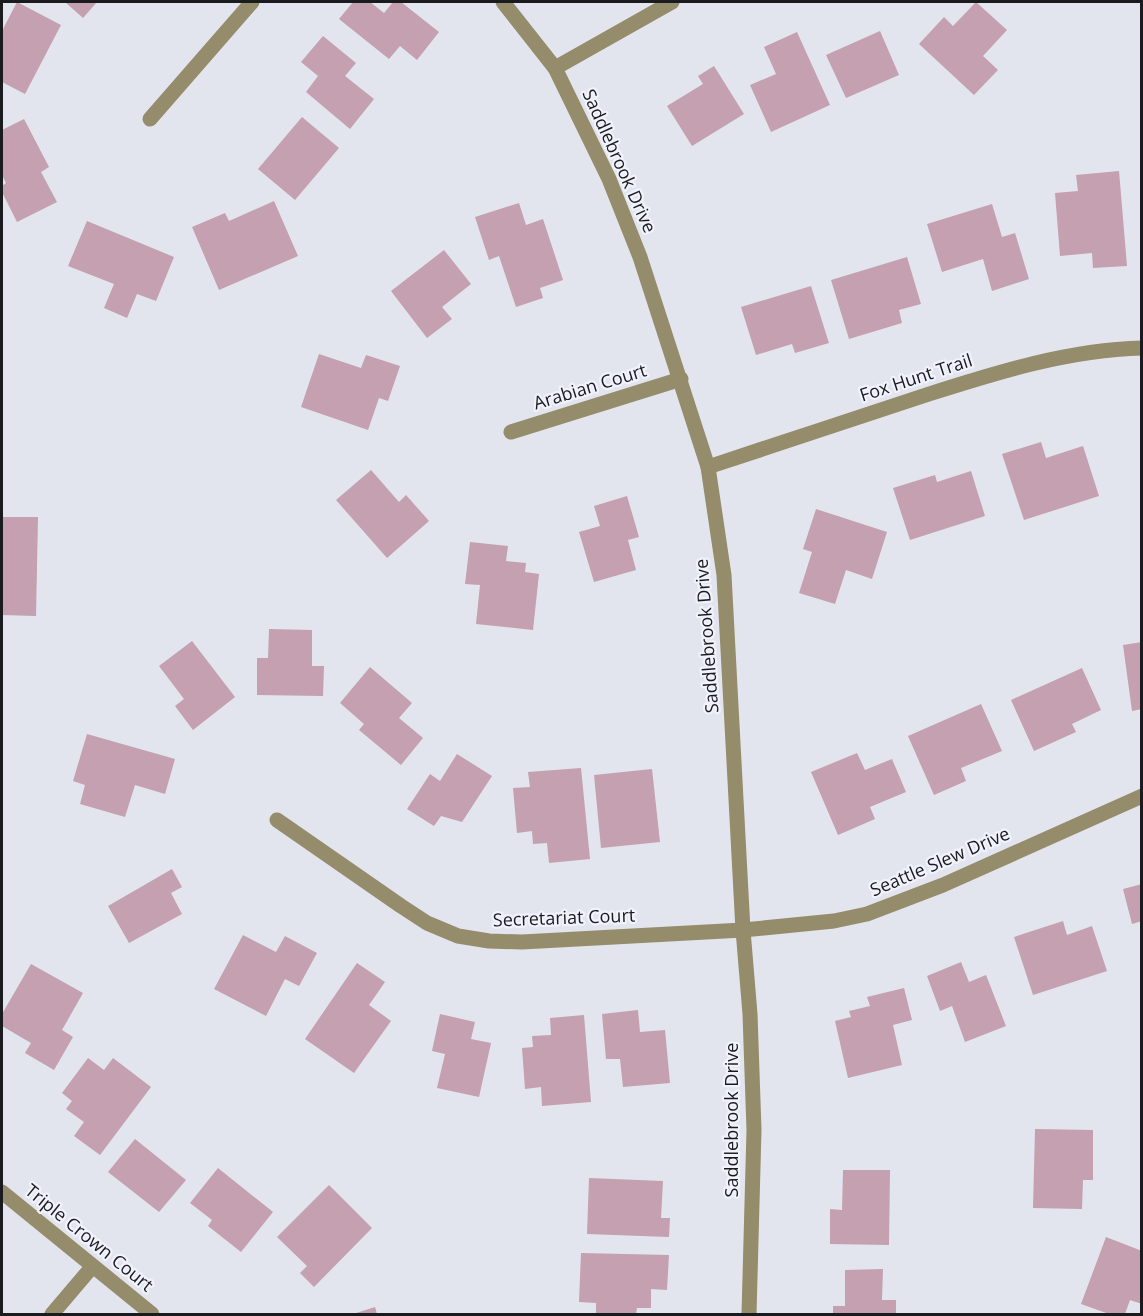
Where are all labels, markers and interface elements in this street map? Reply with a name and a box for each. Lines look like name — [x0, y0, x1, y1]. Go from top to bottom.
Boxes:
street label: Saddlebrook Drive — [577, 85, 662, 236]
street label: Fox Hunt Trail — [856, 348, 975, 407]
street label: Arabian Court — [530, 357, 649, 415]
street label: Saddlebrook Drive — [689, 558, 723, 714]
street label: Seattle Slew Drive — [866, 821, 1013, 901]
street label: Secretariat Court — [492, 903, 636, 931]
street label: Saddlebrook Drive — [719, 1043, 743, 1197]
street label: Triple Crown Court — [21, 1178, 159, 1296]

